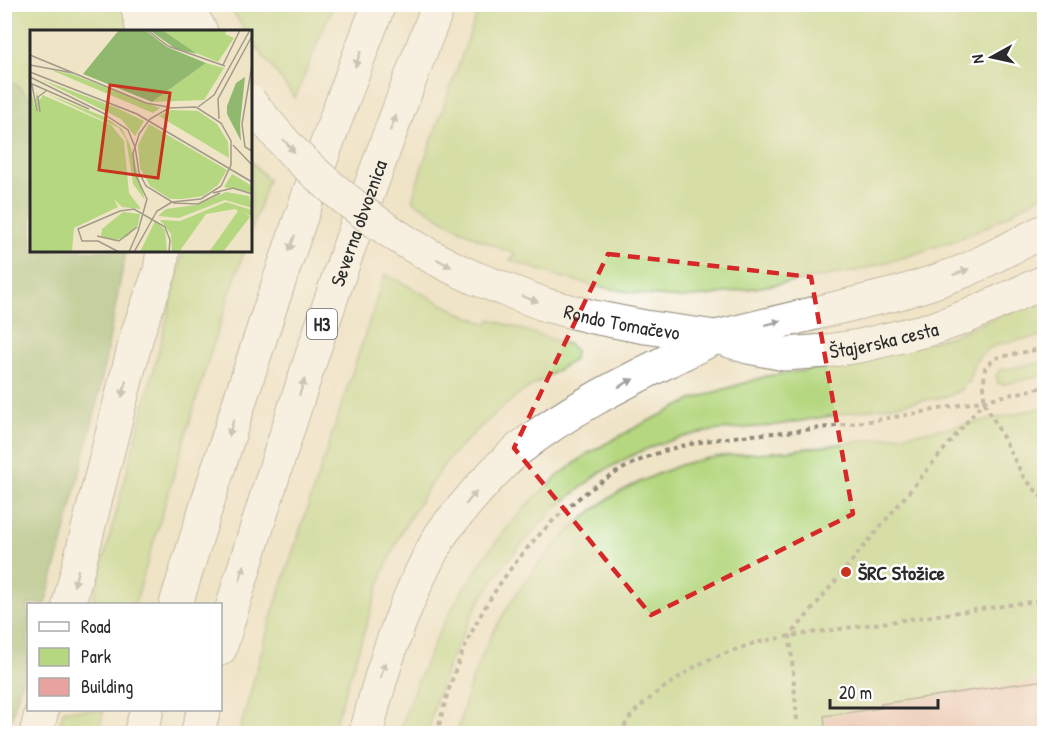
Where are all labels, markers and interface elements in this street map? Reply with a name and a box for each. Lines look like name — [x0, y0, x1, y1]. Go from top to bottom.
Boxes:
north arrow — [962, 27, 1022, 87]
inset map — [30, 30, 252, 252]
one-way arrow — [353, 50, 363, 68]
text: N — [966, 53, 989, 65]
one-way arrow — [389, 114, 399, 132]
one-way arrow — [282, 139, 296, 154]
street label: Severna obvoznica — [323, 156, 393, 290]
one-way arrow — [286, 234, 296, 252]
one-way arrow — [435, 258, 452, 268]
one-way arrow — [952, 267, 970, 276]
one-way arrow — [521, 294, 539, 304]
street label: Rondo Tomačevo — [561, 297, 682, 345]
road number: H3 — [307, 309, 337, 339]
street label: Štajerska cesta — [827, 314, 941, 364]
one-way arrow — [764, 318, 782, 328]
one-way arrow — [297, 378, 307, 396]
one-way arrow — [618, 378, 635, 388]
one-way arrow — [119, 380, 128, 398]
one-way arrow — [226, 419, 235, 437]
one-way arrow — [464, 490, 476, 505]
place label: ŠRC Stožice — [858, 559, 945, 586]
one-way arrow — [238, 563, 247, 581]
marker: ŠRC Stožice — [839, 565, 853, 579]
one-way arrow — [70, 569, 80, 587]
legend — [27, 603, 222, 711]
text: Road — [81, 614, 111, 639]
text: Park — [81, 644, 112, 669]
one-way arrow — [378, 661, 388, 679]
scale bar — [830, 672, 938, 710]
text: Building — [81, 674, 133, 699]
text: 20 m — [839, 680, 872, 705]

